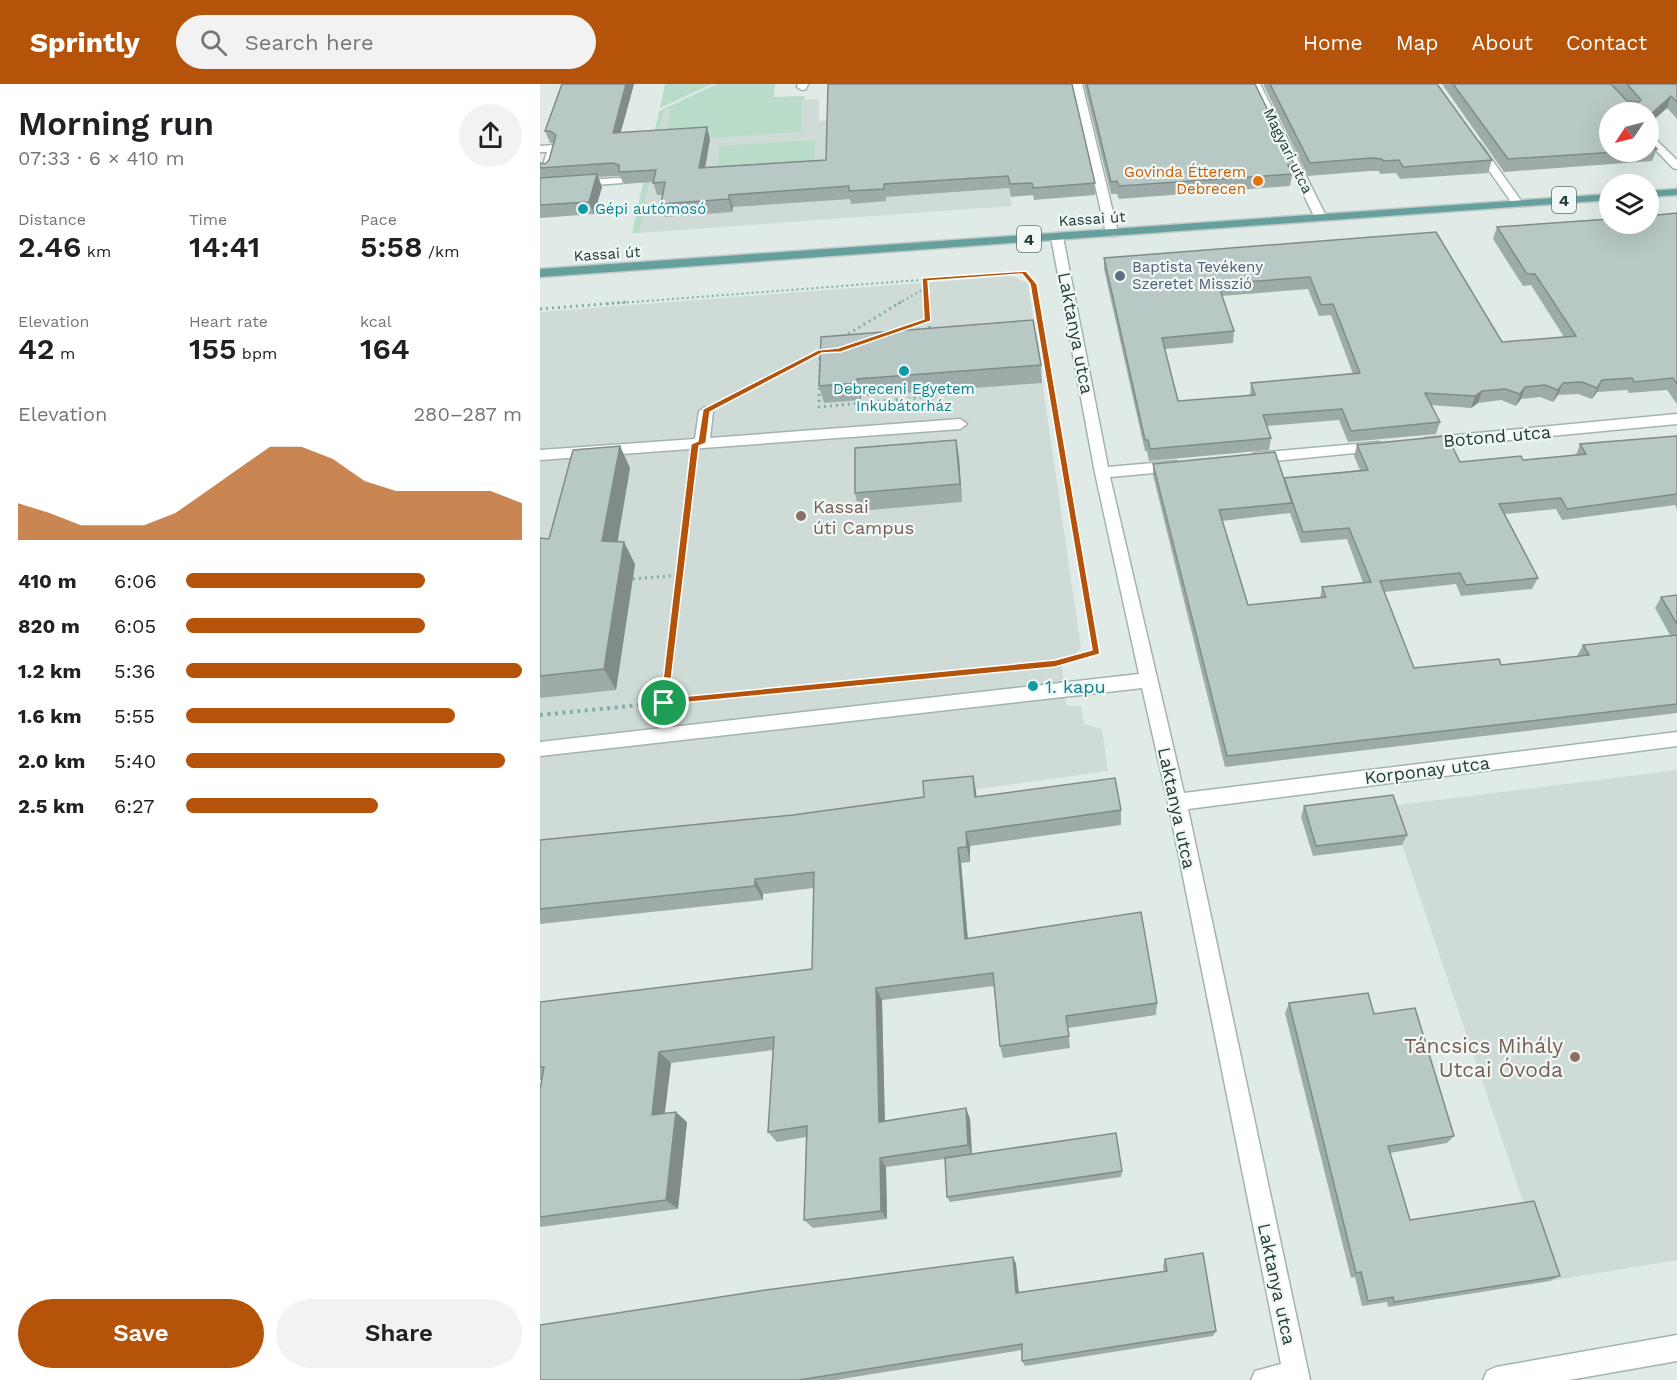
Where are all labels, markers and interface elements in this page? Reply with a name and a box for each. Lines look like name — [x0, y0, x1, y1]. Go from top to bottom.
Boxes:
search box — [176, 15, 596, 69]
text: Sprintly — [30, 26, 140, 59]
icon: search — [197, 26, 230, 59]
text: Search here — [245, 30, 374, 55]
text: Home — [1303, 30, 1363, 55]
text: Map — [1396, 30, 1439, 55]
text: About — [1472, 30, 1533, 55]
text: Contact — [1566, 30, 1647, 55]
north arrow — [1599, 102, 1659, 162]
map controls — [1599, 102, 1659, 234]
text: Morning run — [18, 104, 214, 143]
button: share — [459, 104, 522, 167]
street label: Magyari utca — [1260, 105, 1317, 197]
text: 07:33 · 6 × 410 m — [18, 146, 185, 170]
place label: Govinda Étterem Debrecen — [1124, 163, 1246, 198]
marker: Govinda Étterem Debrecen — [1251, 174, 1265, 188]
button: layers — [1599, 174, 1659, 234]
road number: 4 — [1552, 187, 1576, 213]
place label: Gépi autómosó — [595, 200, 706, 218]
marker: Gépi autómosó — [576, 202, 590, 216]
street label: Kassai út — [1058, 208, 1127, 230]
text: Distance — [18, 210, 86, 229]
text: Time — [189, 210, 227, 229]
text: Pace — [360, 210, 397, 229]
road number: 4 — [1017, 226, 1041, 252]
text: 2.46 — [18, 229, 81, 264]
text: 14:41 — [189, 229, 260, 264]
text: 5:58 — [360, 229, 423, 264]
text: km — [81, 242, 111, 261]
text: /km — [423, 242, 459, 261]
street label: Kassai út — [573, 243, 642, 265]
place label: Baptista Tevékeny Szeretet Misszió — [1132, 258, 1263, 293]
marker: Baptista Tevékeny Szeretet Misszió — [1113, 269, 1127, 283]
street label: Laktanya utca — [1054, 270, 1098, 396]
text: Elevation — [18, 312, 89, 331]
text: Heart rate — [189, 312, 268, 331]
text: kcal — [360, 312, 392, 331]
text: 42 — [18, 331, 55, 366]
text: 155 — [189, 331, 236, 366]
text: 164 — [360, 331, 410, 366]
text: m — [55, 344, 75, 363]
text: bpm — [236, 344, 277, 363]
marker: Debreceni Egyetem Inkubátorház — [897, 364, 911, 378]
place label: Debreceni Egyetem Inkubátorház — [833, 380, 975, 415]
text: Elevation — [18, 402, 107, 426]
text: 280–287 m — [413, 402, 522, 426]
street label: Botond utca — [1442, 421, 1552, 451]
place label: Kassai úti Campus — [813, 496, 914, 538]
marker: Kassai úti Campus — [794, 509, 808, 523]
text: 410 m — [18, 569, 76, 593]
text: 6:06 — [114, 569, 157, 593]
text: 820 m — [18, 614, 80, 638]
text: 6:05 — [114, 614, 156, 638]
text: 1.2 km — [18, 659, 81, 683]
text: 5:36 — [114, 659, 155, 683]
place label: 1. kapu — [1045, 676, 1106, 697]
pin — [638, 677, 689, 728]
marker: 1. kapu — [1026, 679, 1040, 693]
icon: arrive — [647, 686, 680, 719]
text: 1.6 km — [18, 704, 82, 728]
text: 5:55 — [114, 704, 155, 728]
street label: Laktanya utca — [1154, 745, 1200, 871]
text: 2.0 km — [18, 749, 85, 773]
text: 5:40 — [114, 749, 156, 773]
street label: Korponay utca — [1363, 752, 1491, 788]
text: 2.5 km — [18, 794, 84, 818]
text: 6:27 — [114, 794, 155, 818]
place label: Táncsics Mihály Utcai Óvoda — [1404, 1033, 1563, 1082]
marker: Táncsics Mihály Utcai Óvoda — [1568, 1050, 1582, 1064]
street label: Laktanya utca — [1254, 1221, 1300, 1347]
button: Save — [18, 1299, 264, 1368]
button: Share — [276, 1299, 522, 1368]

